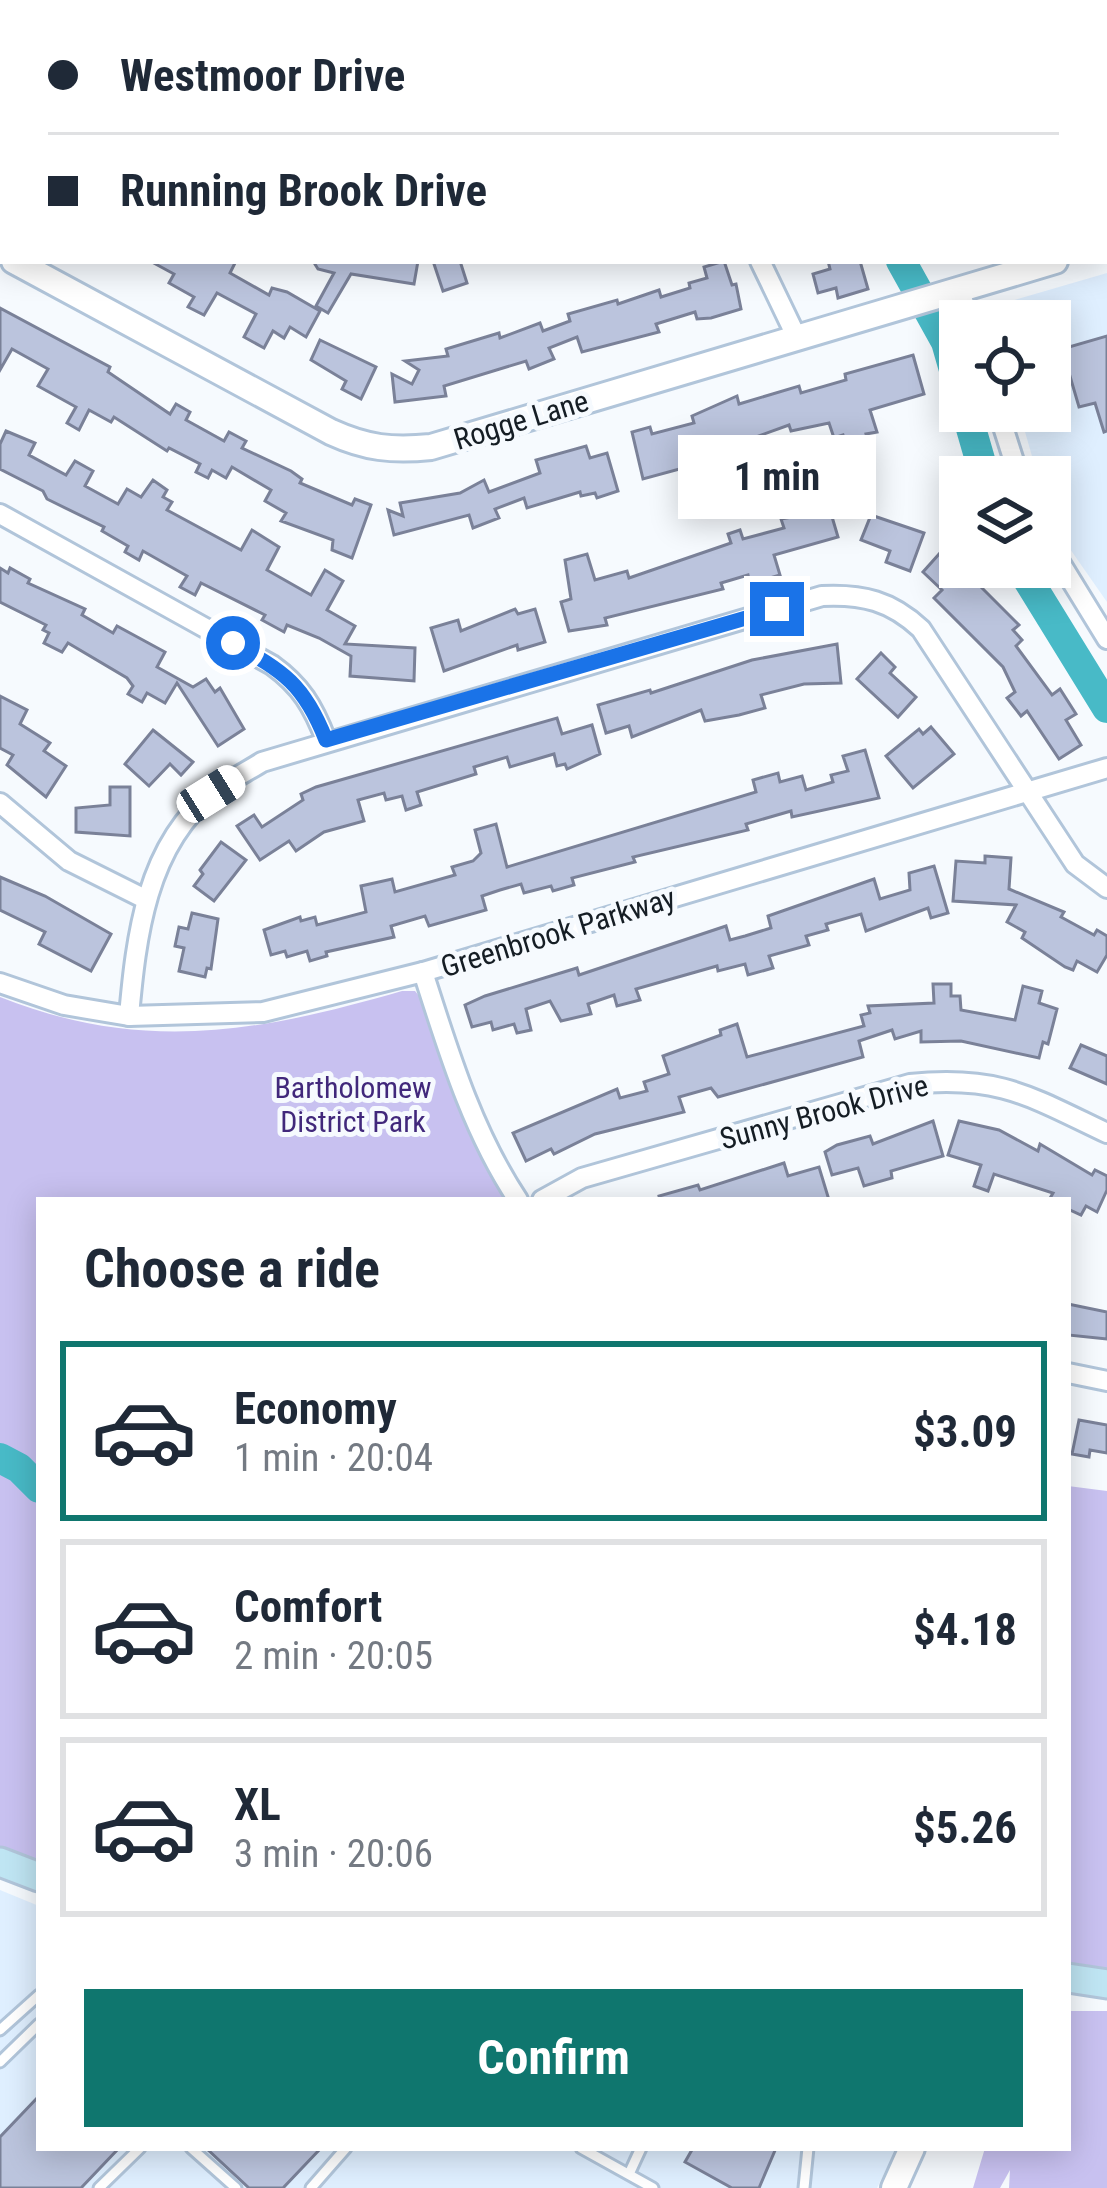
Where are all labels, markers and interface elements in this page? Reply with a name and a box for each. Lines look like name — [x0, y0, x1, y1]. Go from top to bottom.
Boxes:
text: Westmoor Drive — [120, 49, 405, 102]
text: Running Brook Drive — [120, 164, 487, 217]
map controls — [939, 300, 1071, 588]
button: locate — [939, 300, 1071, 432]
street label: Rogge Lane — [450, 383, 592, 457]
callout: 1 min — [678, 435, 876, 519]
text: 1 min — [734, 454, 820, 500]
button: layers — [939, 456, 1071, 588]
route end — [750, 582, 804, 636]
route start — [206, 616, 260, 670]
car — [171, 760, 251, 828]
street label: Greenbrook Parkway — [437, 880, 679, 984]
street label: Sunny Brook Drive — [716, 1067, 932, 1157]
park label: Bartholomew District Park — [274, 1070, 432, 1139]
text: Choose a ride — [84, 1237, 380, 1300]
icon: car — [90, 1377, 198, 1485]
text: Economy — [234, 1382, 397, 1435]
text: $3.09 — [913, 1405, 1017, 1458]
text: 1 min · 20:04 — [234, 1435, 433, 1481]
icon: car — [90, 1575, 198, 1683]
text: Comfort — [234, 1580, 382, 1633]
text: $4.18 — [913, 1603, 1017, 1656]
text: 2 min · 20:05 — [234, 1633, 433, 1679]
icon: car — [90, 1773, 198, 1881]
text: XL — [234, 1778, 281, 1831]
text: $5.26 — [913, 1801, 1017, 1854]
text: 3 min · 20:06 — [234, 1831, 433, 1877]
button: Confirm — [84, 1989, 1023, 2127]

